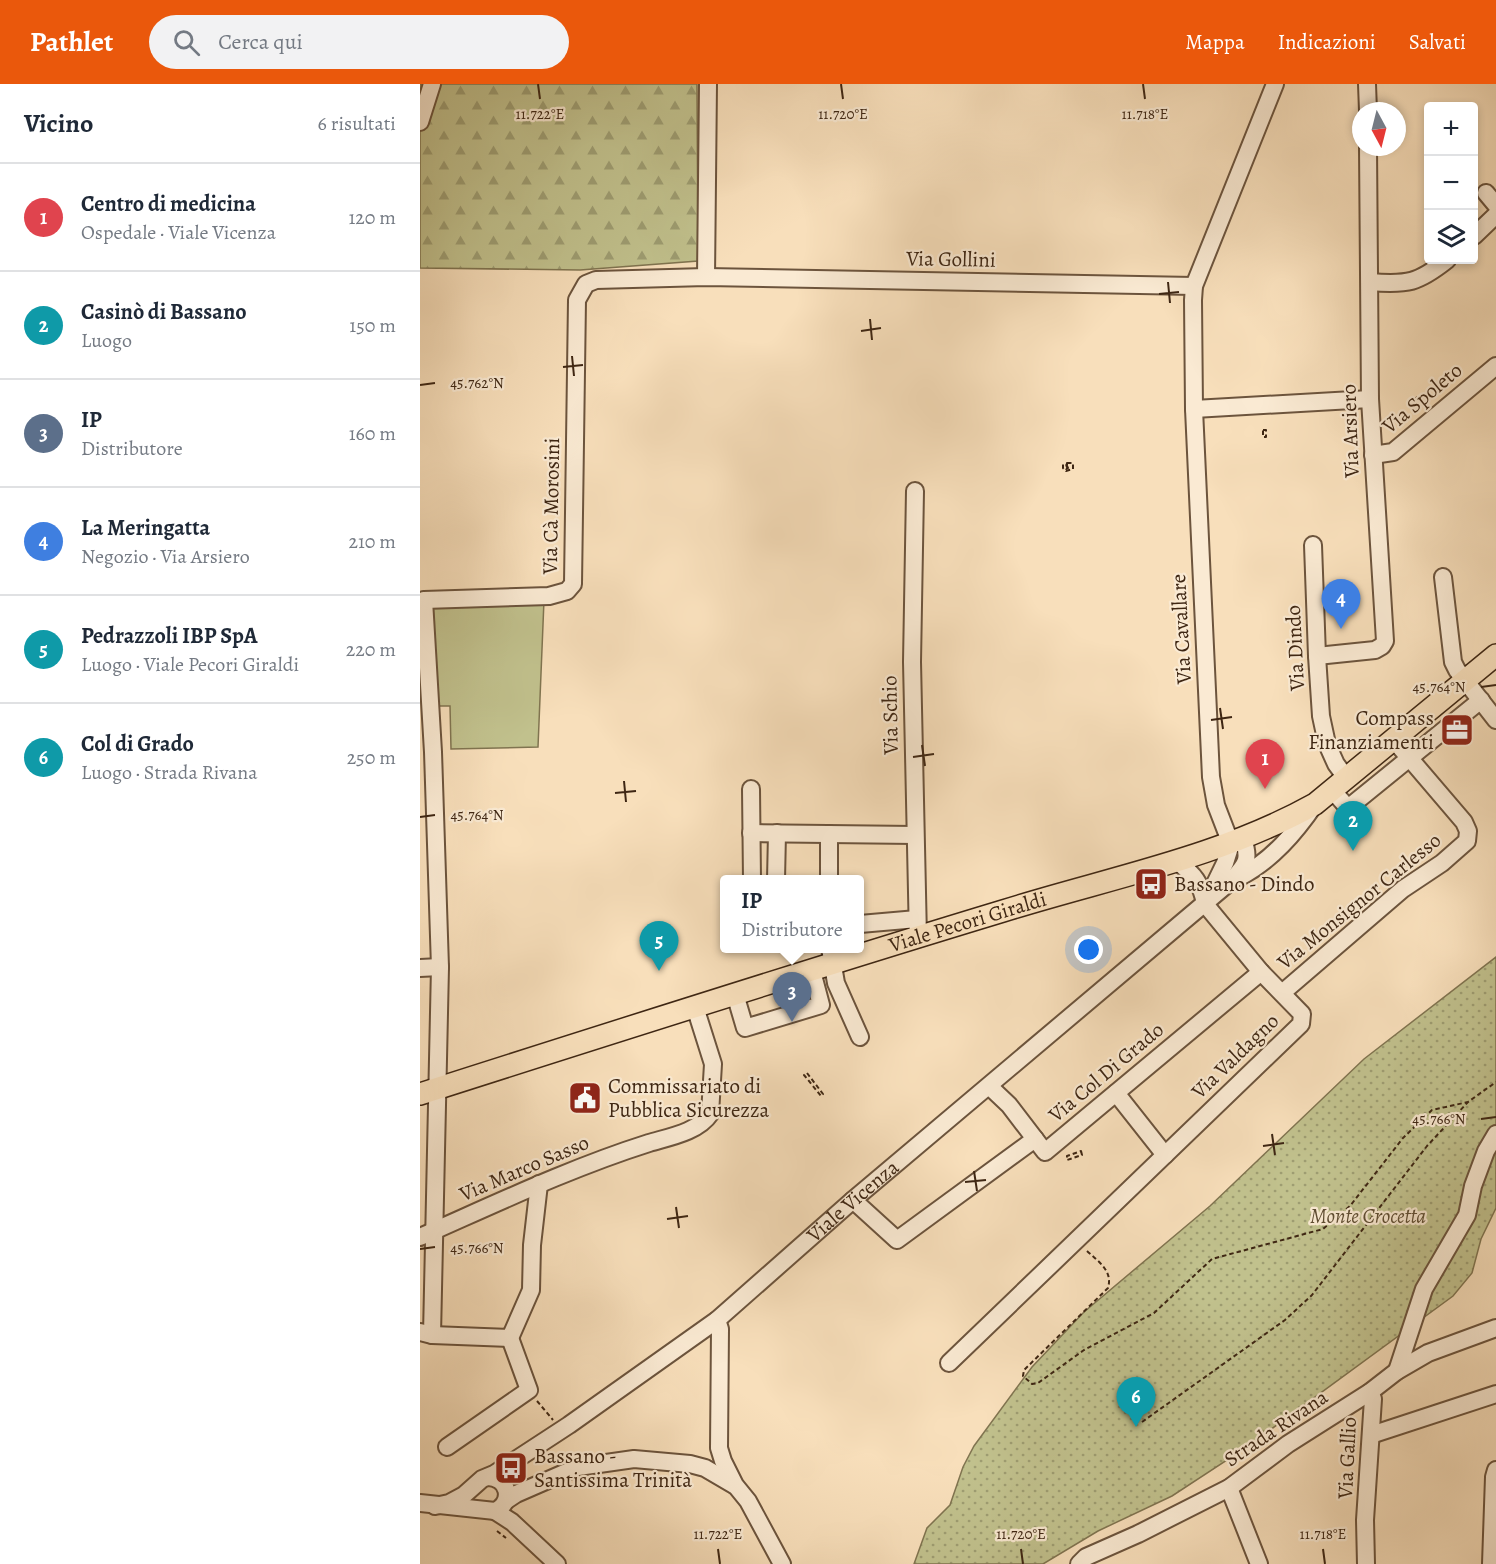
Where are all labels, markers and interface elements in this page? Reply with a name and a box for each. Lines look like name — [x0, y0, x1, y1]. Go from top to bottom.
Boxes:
search box — [149, 15, 569, 69]
text: Pathlet — [30, 23, 113, 61]
icon: search — [170, 26, 203, 59]
text: Cerca qui — [218, 27, 303, 57]
text: Mappa — [1185, 28, 1245, 56]
text: Indicazioni — [1278, 28, 1376, 56]
text: Salvati — [1409, 28, 1466, 56]
north arrow — [1352, 102, 1406, 156]
map controls — [1424, 102, 1478, 264]
button: + — [1424, 102, 1478, 156]
text: 11.722°E — [516, 104, 564, 124]
text: 11.720°E — [818, 104, 868, 124]
text: 11.718°E — [1122, 104, 1168, 124]
text: Vicino — [24, 106, 93, 141]
text: 6 risultati — [318, 110, 396, 137]
button: − — [1424, 156, 1478, 210]
text: Centro di medicina — [81, 189, 256, 219]
text: 1 — [40, 204, 47, 231]
text: 120 m — [348, 204, 396, 231]
button: layers — [1424, 210, 1478, 264]
text: Ospedale · Viale Vicenza — [81, 219, 276, 246]
street label: Via Gollini — [905, 244, 996, 274]
text: Casinò di Bassano — [81, 297, 247, 327]
text: 2 — [39, 312, 48, 339]
text: 150 m — [349, 312, 396, 339]
text: Luogo — [81, 327, 132, 354]
street label: Via Spoleto — [1375, 356, 1468, 440]
text: 45.762°N — [450, 373, 504, 393]
street label: Via Arsiero — [1334, 384, 1366, 479]
text: IP — [81, 405, 102, 435]
text: 3 — [39, 420, 48, 447]
text: 160 m — [349, 420, 396, 447]
text: Distributore — [81, 435, 183, 462]
street label: Via Cà Morosini — [536, 437, 566, 576]
text: La Meringatta — [81, 513, 210, 543]
text: 4 — [39, 528, 48, 555]
text: 210 m — [348, 528, 396, 555]
text: Negozio · Via Arsiero — [81, 543, 250, 570]
street label: Via Cavallare — [1164, 573, 1198, 686]
pin: 4 — [1322, 580, 1360, 629]
street label: Via Dindo — [1279, 604, 1311, 693]
text: Pedrazzoli IBP SpA — [81, 621, 258, 651]
text: 5 — [39, 636, 48, 663]
text: 220 m — [346, 636, 396, 663]
text: Luogo · Viale Pecori Giraldi — [81, 651, 299, 678]
street label: Via Schio — [875, 675, 905, 756]
text: 45.764°N — [1412, 677, 1466, 697]
place label: Compass Finanziamenti — [1308, 704, 1434, 756]
office icon: Compass Finanziamenti — [1439, 712, 1475, 748]
text: Col di Grado — [81, 729, 194, 759]
pin: 1 — [1246, 740, 1284, 789]
text: 6 — [39, 744, 48, 771]
text: 250 m — [347, 744, 396, 771]
text: Luogo · Strada Rivana — [81, 759, 258, 786]
pin: 2 — [1334, 802, 1372, 851]
text: 45.764°N — [450, 805, 504, 825]
street label: Via Monsignor Carlesso — [1271, 826, 1447, 976]
bus stop icon: Bassano - Dindo — [1133, 866, 1169, 902]
place label: Bassano - Dindo — [1174, 870, 1314, 898]
popup — [720, 875, 864, 953]
street label: Viale Pecori Giraldi — [884, 885, 1050, 959]
text: IP — [741, 886, 762, 916]
text: Distributore — [741, 916, 843, 943]
pin: 5 — [640, 922, 678, 971]
your location — [1074, 935, 1103, 964]
pin: 3 — [772, 972, 812, 1022]
street label: Via Valdagno — [1184, 1007, 1285, 1105]
street label: Via Col Di Grado — [1042, 1016, 1169, 1129]
place label: Commissariato di Pubblica Sicurezza — [608, 1072, 770, 1124]
public building icon: Commissariato di Pubblica Sicurezza — [567, 1080, 603, 1116]
text: 45.766°N — [1412, 1109, 1466, 1129]
street label: Via Marco Sasso — [454, 1128, 593, 1208]
street label: Viale Vicenza — [800, 1153, 905, 1249]
park label: Monte Crocetta — [1310, 1202, 1426, 1230]
text: 45.766°N — [450, 1238, 504, 1258]
pin: 6 — [1116, 1378, 1156, 1427]
street label: Strada Rivana — [1219, 1383, 1334, 1473]
street label: Via Gallio — [1331, 1416, 1363, 1501]
place label: Bassano - Santissima Trinità — [534, 1442, 692, 1494]
bus stop icon: Bassano - Santissima Trinità — [493, 1450, 529, 1486]
text: 11.722°E — [694, 1524, 742, 1544]
text: 11.720°E — [996, 1524, 1046, 1544]
text: 11.718°E — [1300, 1524, 1346, 1544]

